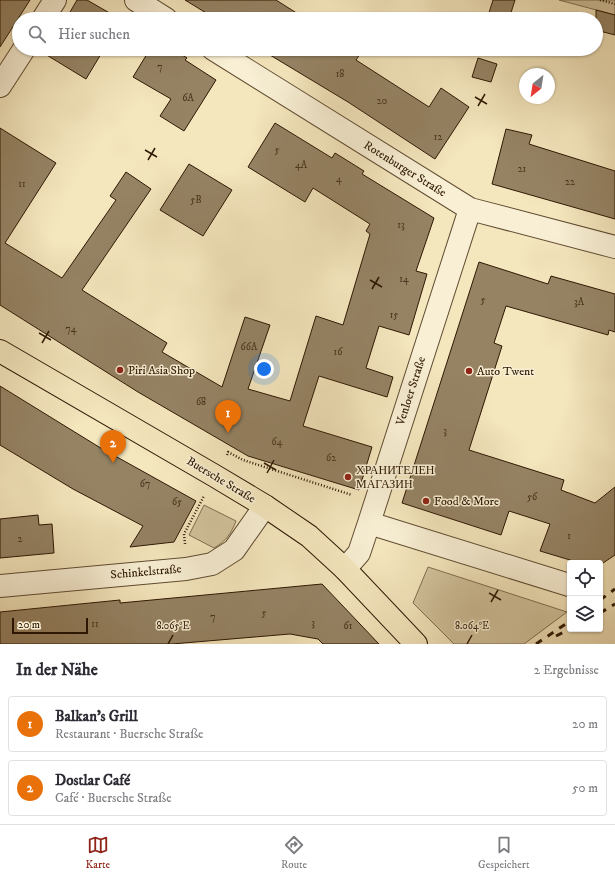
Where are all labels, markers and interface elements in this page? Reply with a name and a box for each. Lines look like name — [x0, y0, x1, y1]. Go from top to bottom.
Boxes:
search box — [12, 12, 603, 56]
icon: search — [26, 23, 48, 45]
text: Hier suchen — [58, 25, 130, 44]
house number: 7 — [157, 61, 163, 73]
house number: 18 — [336, 68, 344, 80]
north arrow — [519, 68, 555, 104]
house number: 6A — [182, 92, 194, 104]
house number: 20 — [377, 95, 387, 107]
house number: 12 — [434, 131, 442, 143]
street label: Rotenburger Straße — [361, 138, 449, 200]
house number: 5 — [275, 144, 280, 156]
house number: 4A — [295, 159, 308, 171]
house number: 21 — [518, 163, 527, 175]
house number: 4 — [336, 173, 342, 185]
house number: 22 — [565, 176, 575, 188]
house number: 11 — [18, 178, 26, 190]
house number: 5B — [190, 194, 202, 206]
house number: 13 — [397, 219, 405, 231]
house number: 14 — [399, 273, 409, 285]
house number: 5 — [481, 294, 486, 306]
house number: 3A — [574, 296, 585, 308]
house number: 15 — [390, 309, 398, 321]
house number: 74 — [66, 323, 77, 335]
house number: 66A — [241, 341, 258, 353]
house number: 16 — [334, 346, 343, 358]
street label: Venloer Straße — [393, 355, 429, 428]
your location — [254, 359, 274, 379]
place label: Piri Asia Shop — [128, 363, 195, 378]
place label: Auto Twent — [477, 364, 534, 379]
marker: Piri Asia Shop — [115, 365, 125, 375]
marker: Auto Twent — [464, 366, 474, 376]
house number: 68 — [196, 396, 206, 408]
pin: 1 — [215, 400, 241, 433]
house number: 3 — [443, 425, 447, 437]
pin: 2 — [100, 430, 126, 463]
house number: 64 — [272, 436, 283, 448]
house number: 62 — [326, 452, 336, 464]
street label: Buersche Straße — [184, 454, 258, 506]
place label: ХРАНИТЕЛЕН МАГАЗИН — [356, 463, 435, 492]
marker: ХРАНИТЕЛЕН МАГАЗИН — [343, 472, 353, 482]
house number: 67 — [140, 478, 150, 490]
house number: 56 — [527, 491, 538, 503]
place label: Food & More — [434, 494, 499, 509]
house number: 65 — [172, 496, 182, 508]
marker: Food & More — [421, 496, 431, 506]
house number: 1 — [567, 530, 571, 542]
house number: 2 — [18, 533, 23, 545]
map controls — [567, 560, 603, 632]
button: locate — [567, 560, 603, 596]
street label: Schinkelstraße — [110, 561, 182, 583]
button: layers — [567, 596, 603, 632]
house number: 5 — [262, 607, 267, 619]
house number: 7 — [210, 611, 216, 623]
scale bar — [12, 616, 88, 635]
house number: 3 — [311, 617, 315, 629]
text: 20 m — [18, 618, 40, 632]
house number: 11 — [91, 618, 99, 630]
text: 8.065°E — [156, 620, 190, 632]
house number: 61 — [344, 620, 353, 632]
text: 8.064°E — [455, 620, 489, 632]
text: In der Nähe — [16, 659, 98, 681]
text: 2 Ergebnisse — [534, 662, 599, 678]
text: Balkan's Grill — [55, 707, 138, 726]
text: 1 — [28, 716, 32, 732]
text: 20 m — [572, 716, 598, 732]
text: Restaurant · Buersche Straße — [55, 726, 203, 742]
text: Dostlar Café — [55, 771, 130, 790]
text: 2 — [27, 780, 33, 796]
text: 50 m — [572, 780, 598, 796]
text: Café · Buersche Straße — [55, 790, 172, 806]
tab: Karte — [85, 834, 110, 872]
tab: Route — [281, 834, 307, 872]
tab: Gespeichert — [478, 834, 530, 872]

